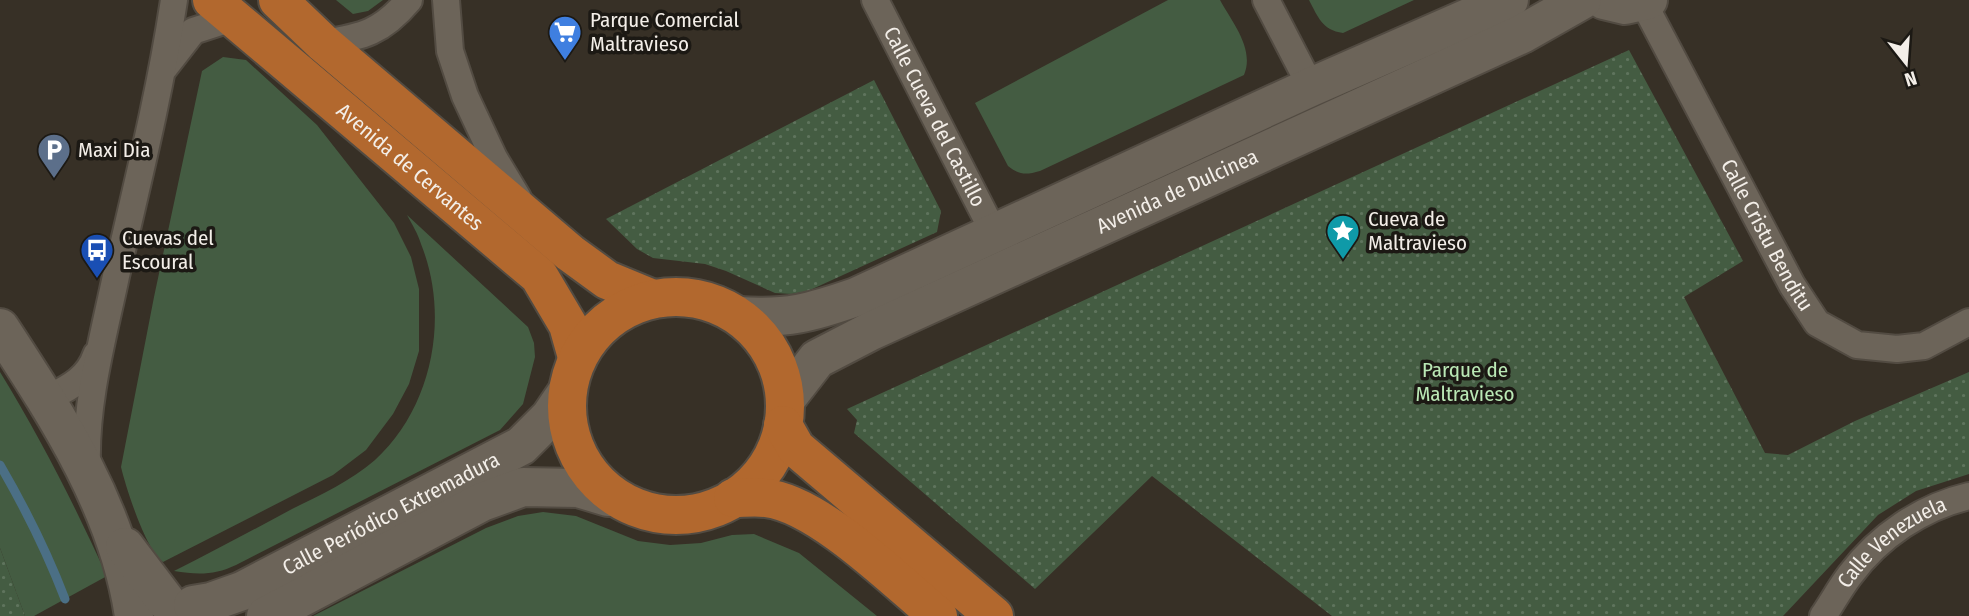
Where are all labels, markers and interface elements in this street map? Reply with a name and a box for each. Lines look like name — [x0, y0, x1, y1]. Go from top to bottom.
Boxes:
place label: Parque Comercial Maltravieso — [590, 7, 739, 57]
supermarket icon: Parque Comercial Maltravieso — [546, 13, 584, 62]
street label: Calle Cueva del Castillo — [878, 22, 991, 211]
north arrow — [1871, 28, 1941, 98]
text: N — [1902, 66, 1920, 91]
street label: Avenida de Cervantes — [331, 98, 489, 236]
parking icon: Maxi Dia — [35, 131, 73, 180]
place label: Maxi Dia — [78, 137, 150, 163]
street label: Avenida de Dulcinea — [1092, 143, 1262, 239]
street label: Calle Cristu Benditu — [1715, 155, 1819, 316]
place label: Cueva de Maltravieso — [1368, 206, 1467, 256]
place icon: Cueva de Maltravieso — [1324, 212, 1362, 261]
place label: Cuevas del Escoural — [122, 225, 214, 275]
bus stop icon: Cuevas del Escoural — [78, 231, 116, 280]
park label: Parque de Maltravieso — [1415, 357, 1515, 407]
street label: Calle Periódico Extremadura — [278, 446, 504, 581]
street label: Calle Venezuela — [1832, 491, 1950, 593]

